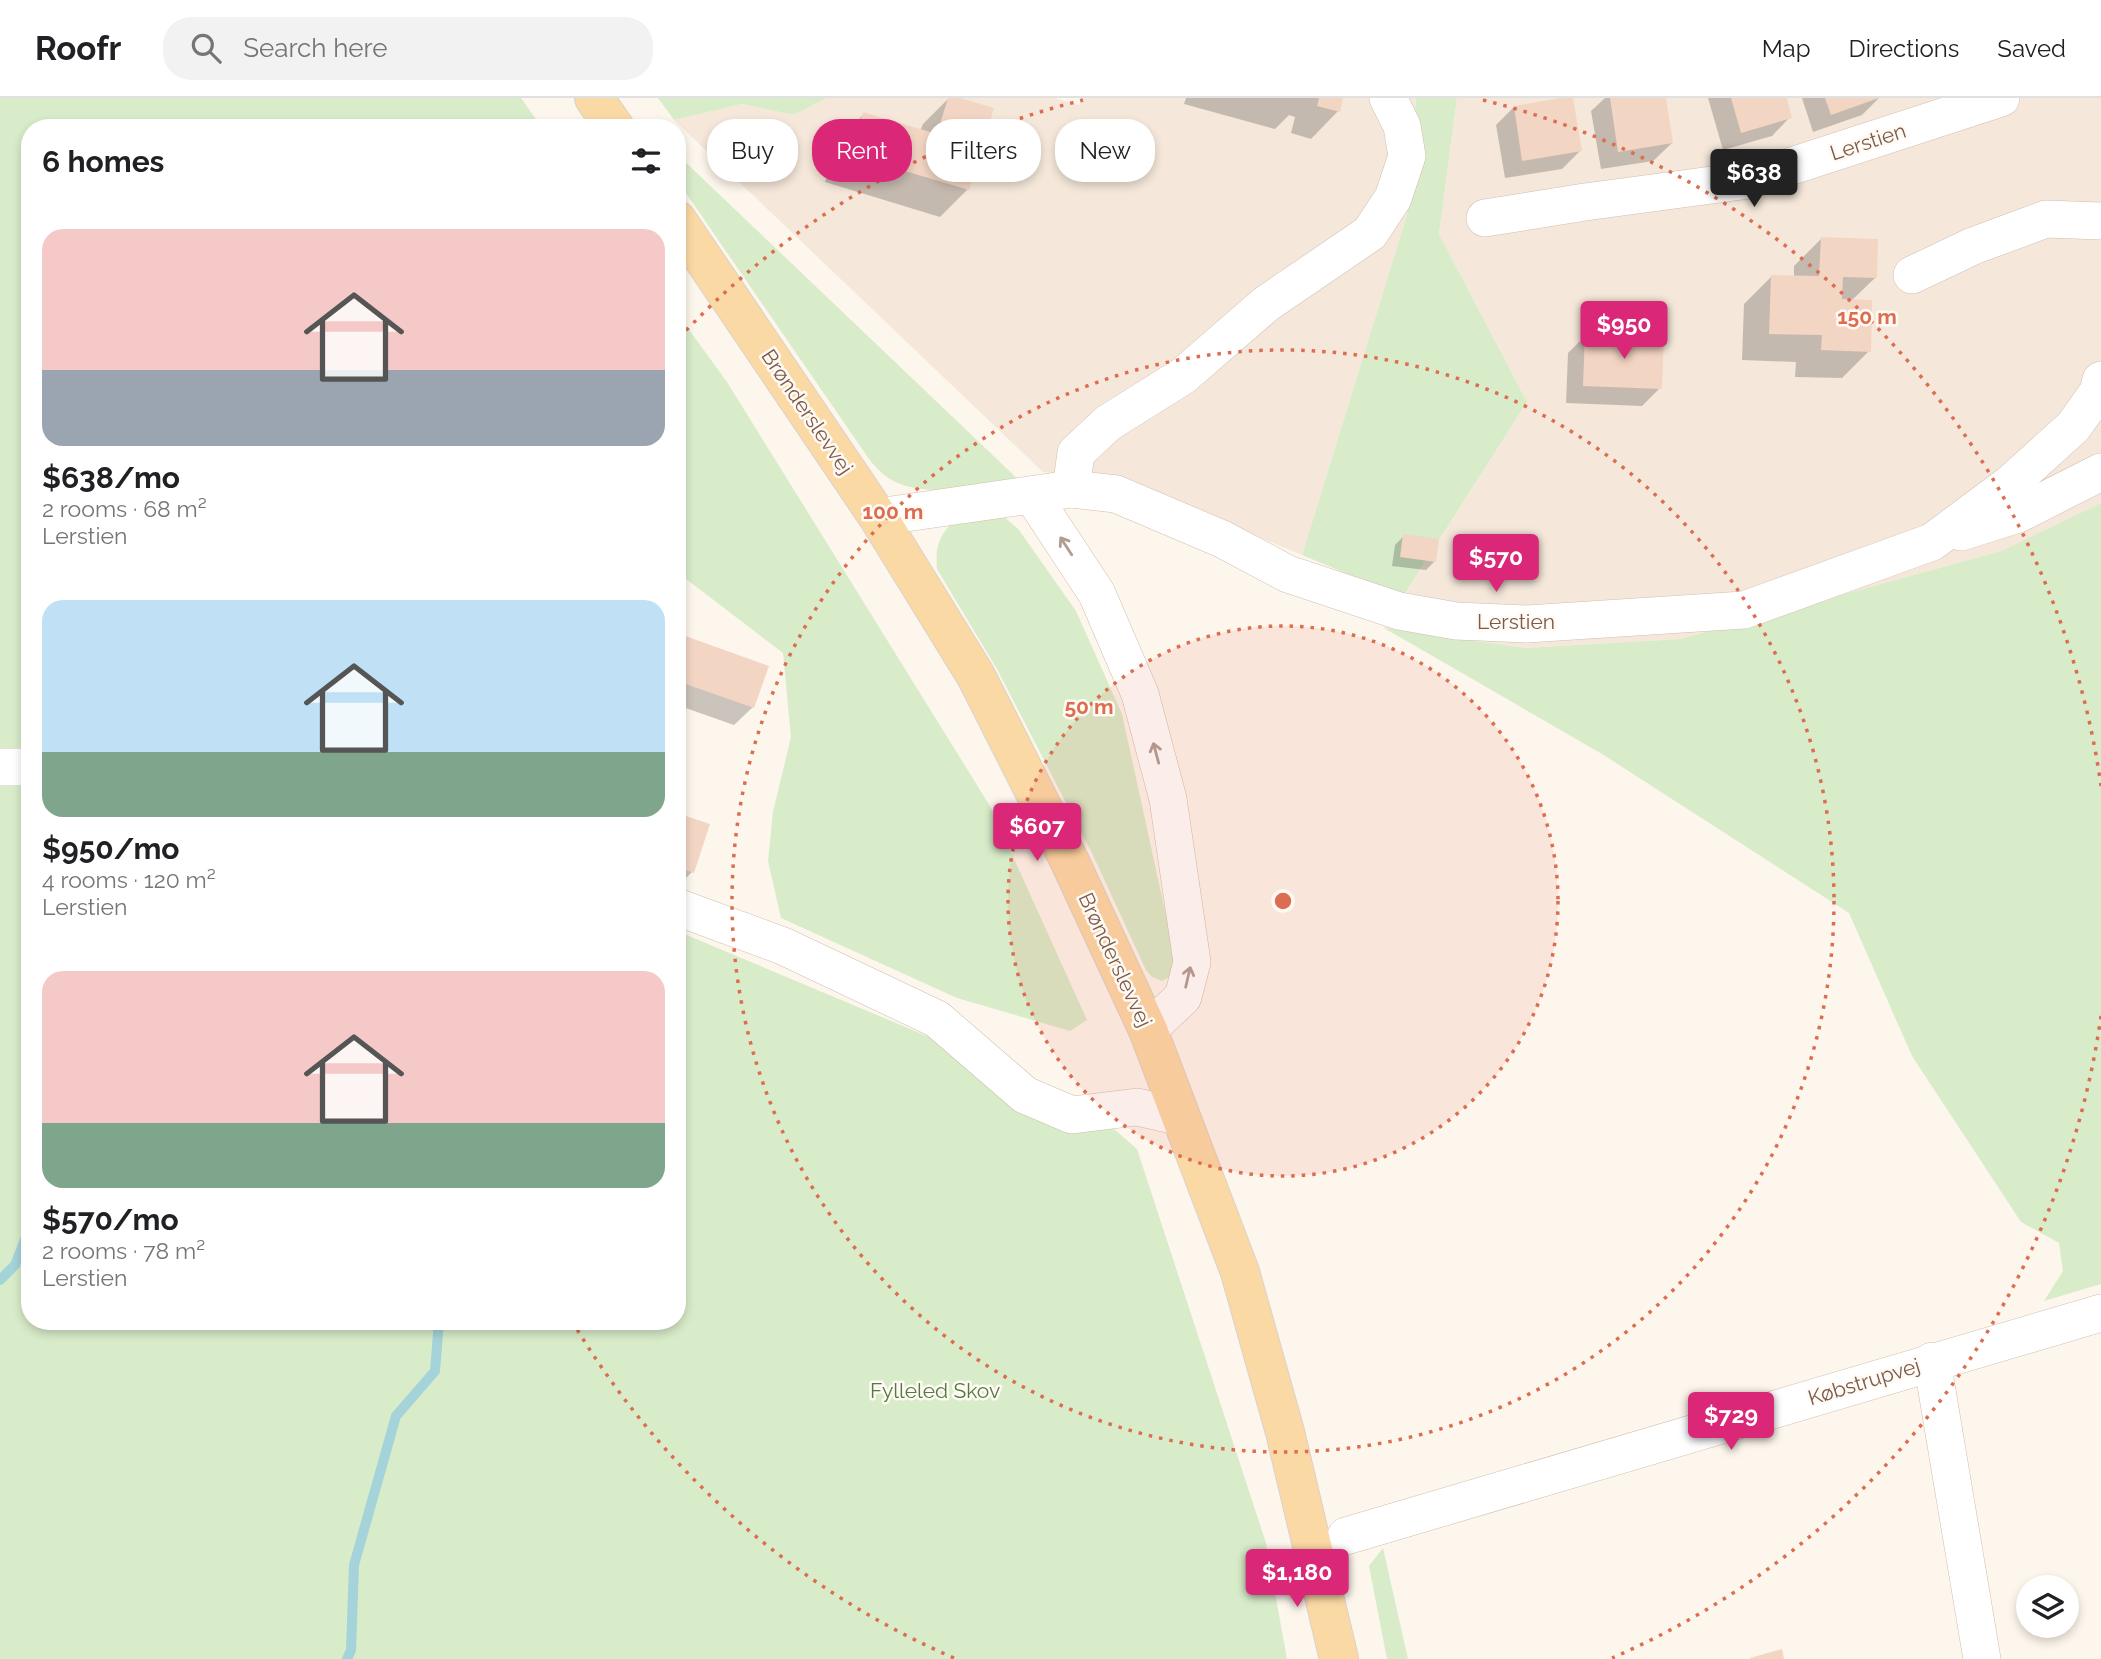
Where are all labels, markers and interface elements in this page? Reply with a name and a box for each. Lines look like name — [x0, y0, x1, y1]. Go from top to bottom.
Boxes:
search box — [163, 17, 653, 80]
text: Roofr — [35, 29, 121, 68]
icon: search — [187, 29, 225, 67]
text: Search here — [243, 33, 388, 63]
text: Map — [1762, 34, 1811, 63]
text: Directions — [1849, 34, 1959, 63]
text: Saved — [1997, 34, 2066, 63]
street label: Lerstien — [1827, 118, 1909, 165]
chip: Buy — [707, 119, 798, 182]
chip: Rent — [812, 119, 912, 182]
chip: Filters — [926, 119, 1041, 182]
chip: New — [1055, 119, 1155, 182]
icon: filters — [627, 142, 665, 180]
text: 6 homes — [42, 144, 164, 179]
pin: $638 — [1713, 150, 1795, 209]
text: $638 — [1726, 158, 1782, 185]
icon: home — [291, 274, 417, 400]
pin: $950 — [1583, 302, 1665, 361]
text: 150 m — [1837, 304, 1897, 329]
text: $950 — [1597, 310, 1652, 337]
street label: Brønderslevvej — [756, 344, 858, 479]
text: $638/mo — [42, 460, 180, 495]
text: 2 rooms · 68 m² — [42, 495, 207, 522]
text: 100 m — [863, 499, 923, 524]
text: Lerstien — [42, 522, 127, 549]
pin: $570 — [1455, 534, 1537, 594]
one-way arrow — [1058, 537, 1073, 556]
text: $570 — [1469, 543, 1523, 570]
street label: Lerstien — [1477, 609, 1555, 634]
icon: home — [291, 645, 417, 771]
text: 50 m — [1064, 694, 1114, 719]
one-way arrow — [1149, 742, 1162, 765]
pin: $607 — [996, 804, 1078, 863]
text: $607 — [1009, 812, 1065, 839]
text: $950/mo — [42, 831, 180, 866]
text: 4 rooms · 120 m² — [42, 866, 216, 893]
street label: Brønderslevvej — [1073, 889, 1158, 1031]
centre of rings — [1271, 889, 1295, 913]
text: Lerstien — [42, 893, 127, 920]
one-way arrow — [1182, 966, 1195, 989]
icon: home — [291, 1016, 417, 1142]
text: $570/mo — [42, 1202, 179, 1237]
text: 2 rooms · 78 m² — [42, 1237, 205, 1264]
text: Lerstien — [42, 1264, 127, 1291]
street label: Købstrupvej — [1805, 1353, 1923, 1410]
park label: Fylleled Skov — [870, 1378, 1000, 1403]
pin: $729 — [1690, 1392, 1772, 1452]
text: $729 — [1704, 1401, 1758, 1428]
pin: $1,180 — [1240, 1550, 1354, 1609]
text: $1,180 — [1262, 1558, 1332, 1585]
map controls — [2016, 1575, 2079, 1638]
button: layers — [2016, 1575, 2079, 1638]

